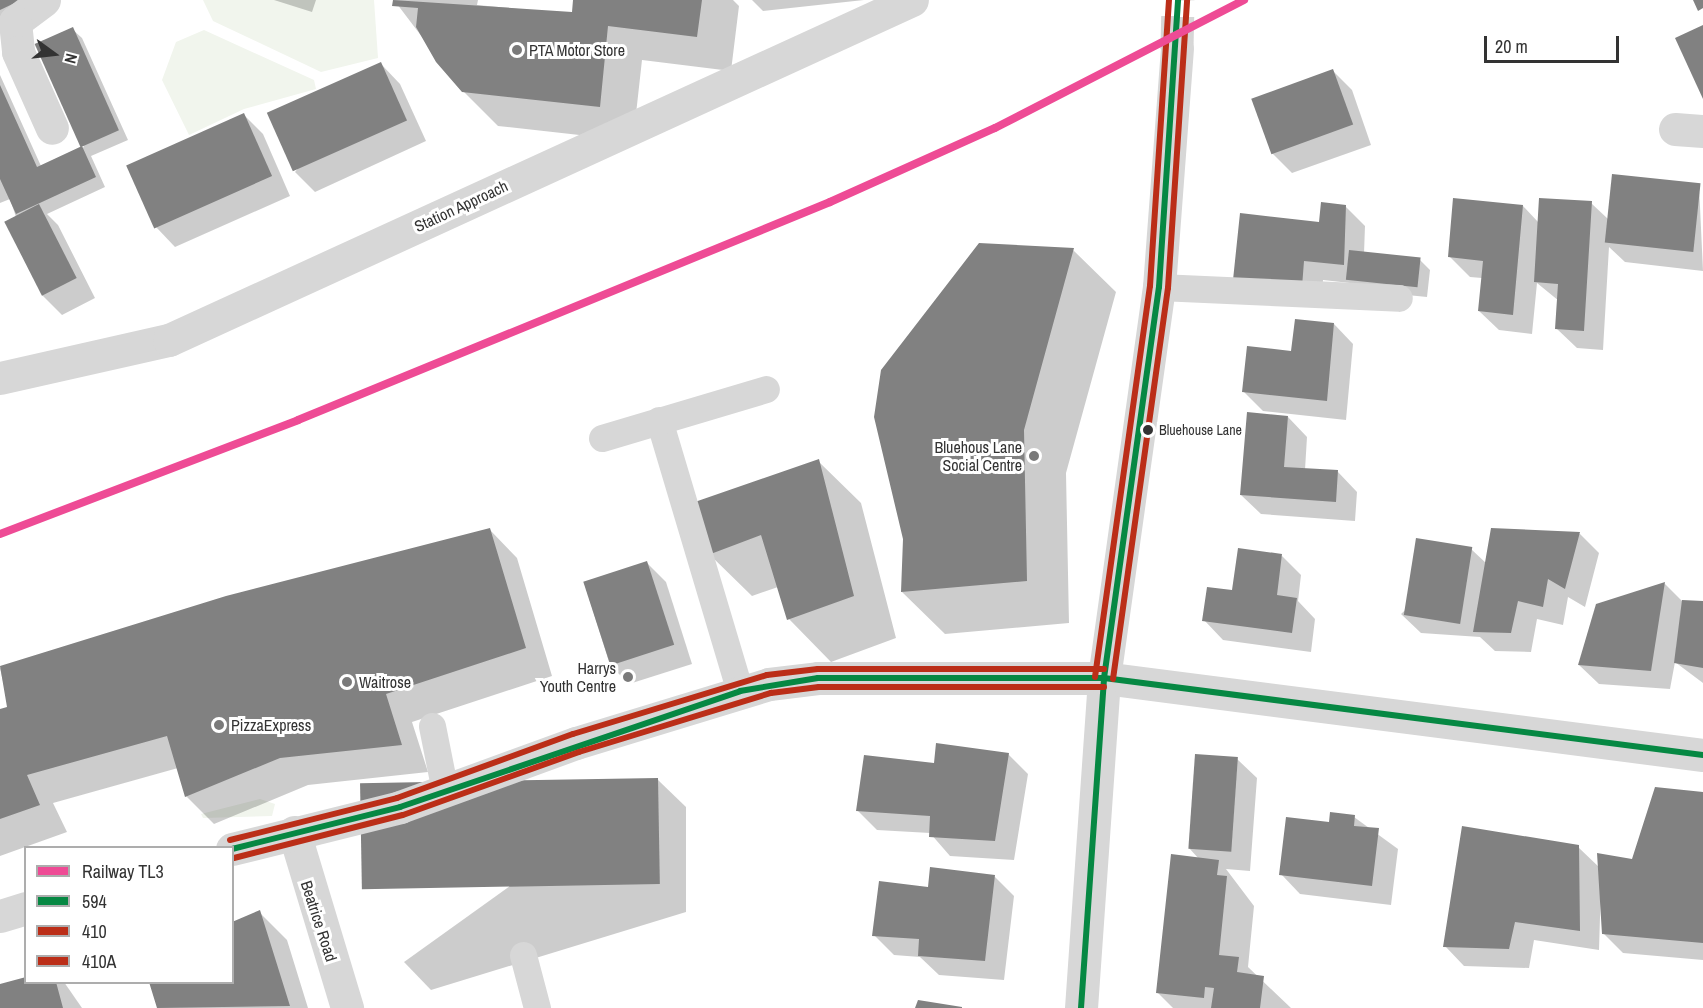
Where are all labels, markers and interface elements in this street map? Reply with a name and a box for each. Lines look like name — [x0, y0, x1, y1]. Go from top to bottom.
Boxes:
north arrow — [24, 24, 84, 84]
scale bar — [1487, 24, 1622, 62]
text: 20 m — [1495, 34, 1528, 59]
place label: PTA Motor Store — [529, 40, 626, 60]
marker: PTA Motor Store — [510, 43, 524, 57]
text: N — [60, 51, 83, 66]
street label: Station Approach — [411, 176, 511, 236]
place label: Bluehouse Lane — [1159, 422, 1242, 438]
marker: Bluehouse Lane — [1142, 424, 1154, 436]
place label: Bluehous Lane Social Centre — [934, 437, 1022, 475]
marker: Bluehous Lane Social Centre — [1027, 449, 1041, 463]
place label: Harrys Youth Centre — [540, 658, 616, 696]
marker: Harrys Youth Centre — [621, 670, 635, 684]
place label: Waitrose — [359, 672, 411, 692]
marker: Waitrose — [340, 675, 354, 689]
place label: PizzaExpress — [231, 715, 311, 735]
marker: PizzaExpress — [212, 718, 226, 732]
legend — [24, 846, 234, 984]
text: Railway TL3 — [82, 859, 164, 884]
street label: Beatrice Road — [297, 878, 341, 964]
text: 594 — [82, 889, 107, 914]
text: 410 — [82, 919, 107, 944]
text: 410A — [82, 949, 116, 974]

